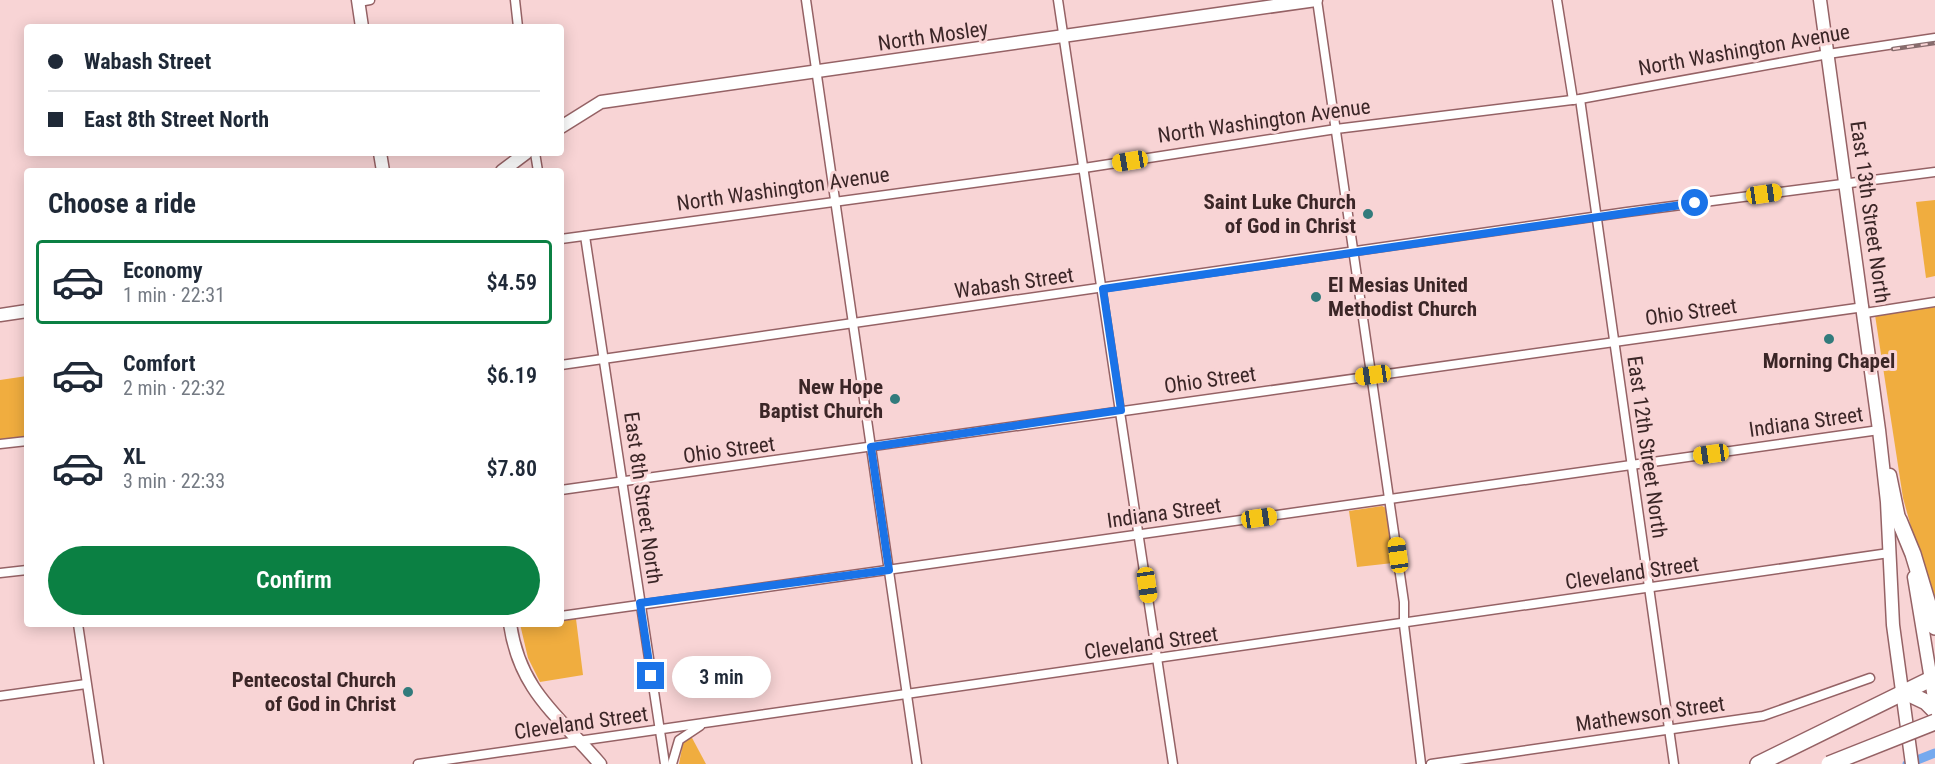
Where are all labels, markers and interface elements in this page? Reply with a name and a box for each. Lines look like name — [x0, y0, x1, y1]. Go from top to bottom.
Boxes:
street label: North Mosley — [876, 16, 990, 56]
street label: North Washington Avenue — [1636, 20, 1852, 80]
text: Wabash Street — [84, 49, 211, 74]
street label: North Washington Avenue — [1156, 94, 1372, 148]
text: East 8th Street North — [84, 107, 269, 132]
street label: East 13th Street North — [1845, 119, 1895, 305]
car — [1111, 149, 1149, 173]
street label: North Washington Avenue — [675, 162, 891, 216]
car — [1745, 183, 1783, 205]
text: Choose a ride — [48, 188, 196, 220]
route start — [1681, 189, 1708, 216]
place label: Saint Luke Church of God in Christ — [1204, 190, 1356, 238]
marker: Saint Luke Church of God in Christ — [1361, 207, 1375, 221]
icon: car — [51, 255, 105, 309]
text: Economy — [123, 258, 203, 283]
street label: Wabash Street — [953, 263, 1075, 303]
text: $4.59 — [486, 270, 537, 295]
place label: El Mesias United Methodist Church — [1328, 273, 1477, 321]
text: 1 min · 22:31 — [123, 283, 225, 307]
marker: El Mesias United Methodist Church — [1309, 290, 1323, 304]
street label: Ohio Street — [1644, 294, 1738, 330]
marker: Morning Chapel — [1822, 332, 1836, 346]
icon: car — [51, 348, 105, 402]
place label: Morning Chapel — [1763, 349, 1895, 373]
text: Comfort — [123, 351, 196, 376]
street label: East 12th Street North — [1622, 354, 1672, 540]
street label: Ohio Street — [1163, 362, 1257, 398]
text: $6.19 — [486, 363, 537, 388]
car — [1354, 364, 1392, 386]
place label: New Hope Baptist Church — [759, 375, 883, 423]
text: 2 min · 22:32 — [123, 376, 225, 400]
marker: New Hope Baptist Church — [888, 392, 902, 406]
street label: Indiana Street — [1747, 402, 1865, 442]
street label: East 8th Street North — [619, 410, 667, 586]
street label: Ohio Street — [682, 432, 776, 468]
icon: car — [51, 441, 105, 495]
car — [1692, 443, 1730, 465]
text: XL — [123, 444, 146, 469]
text: $7.80 — [486, 456, 537, 481]
text: 3 min · 22:33 — [123, 469, 225, 493]
street label: Indiana Street — [1105, 493, 1223, 533]
car — [1240, 507, 1278, 529]
car — [1387, 536, 1409, 574]
button: Confirm — [48, 546, 540, 615]
street label: Cleveland Street — [1564, 552, 1700, 594]
car — [1136, 566, 1158, 604]
street label: Cleveland Street — [1083, 622, 1219, 664]
callout: 3 min — [672, 655, 771, 697]
route end — [637, 662, 664, 689]
text: 3 min — [699, 665, 744, 689]
place label: Pentecostal Church of God in Christ — [232, 668, 396, 716]
marker: Pentecostal Church of God in Christ — [401, 685, 415, 699]
street label: Mathewson Street — [1574, 692, 1726, 736]
street label: Cleveland Street — [513, 702, 649, 744]

